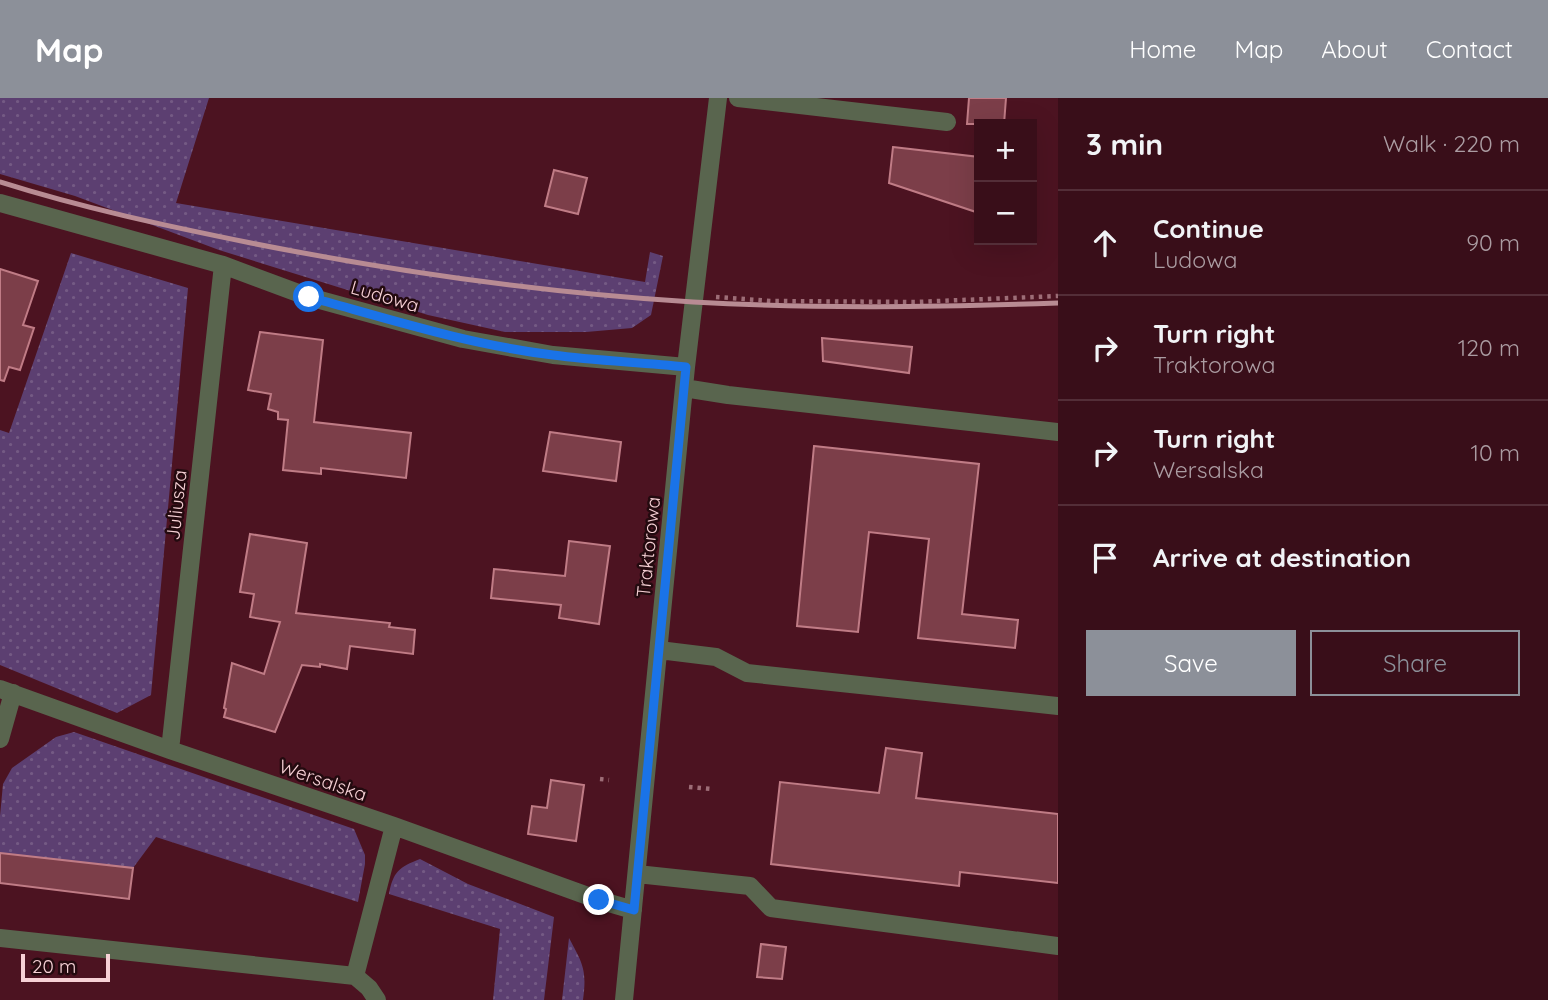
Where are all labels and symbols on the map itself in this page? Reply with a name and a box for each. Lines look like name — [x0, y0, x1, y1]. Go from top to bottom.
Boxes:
street label: Ludowa — [348, 275, 422, 317]
route start — [293, 281, 324, 312]
street label: Juliusza — [160, 469, 192, 541]
street label: Traktorowa — [631, 495, 665, 599]
street label: Wersalska — [276, 754, 370, 806]
route end — [583, 884, 614, 915]
scale bar — [21, 951, 110, 983]

